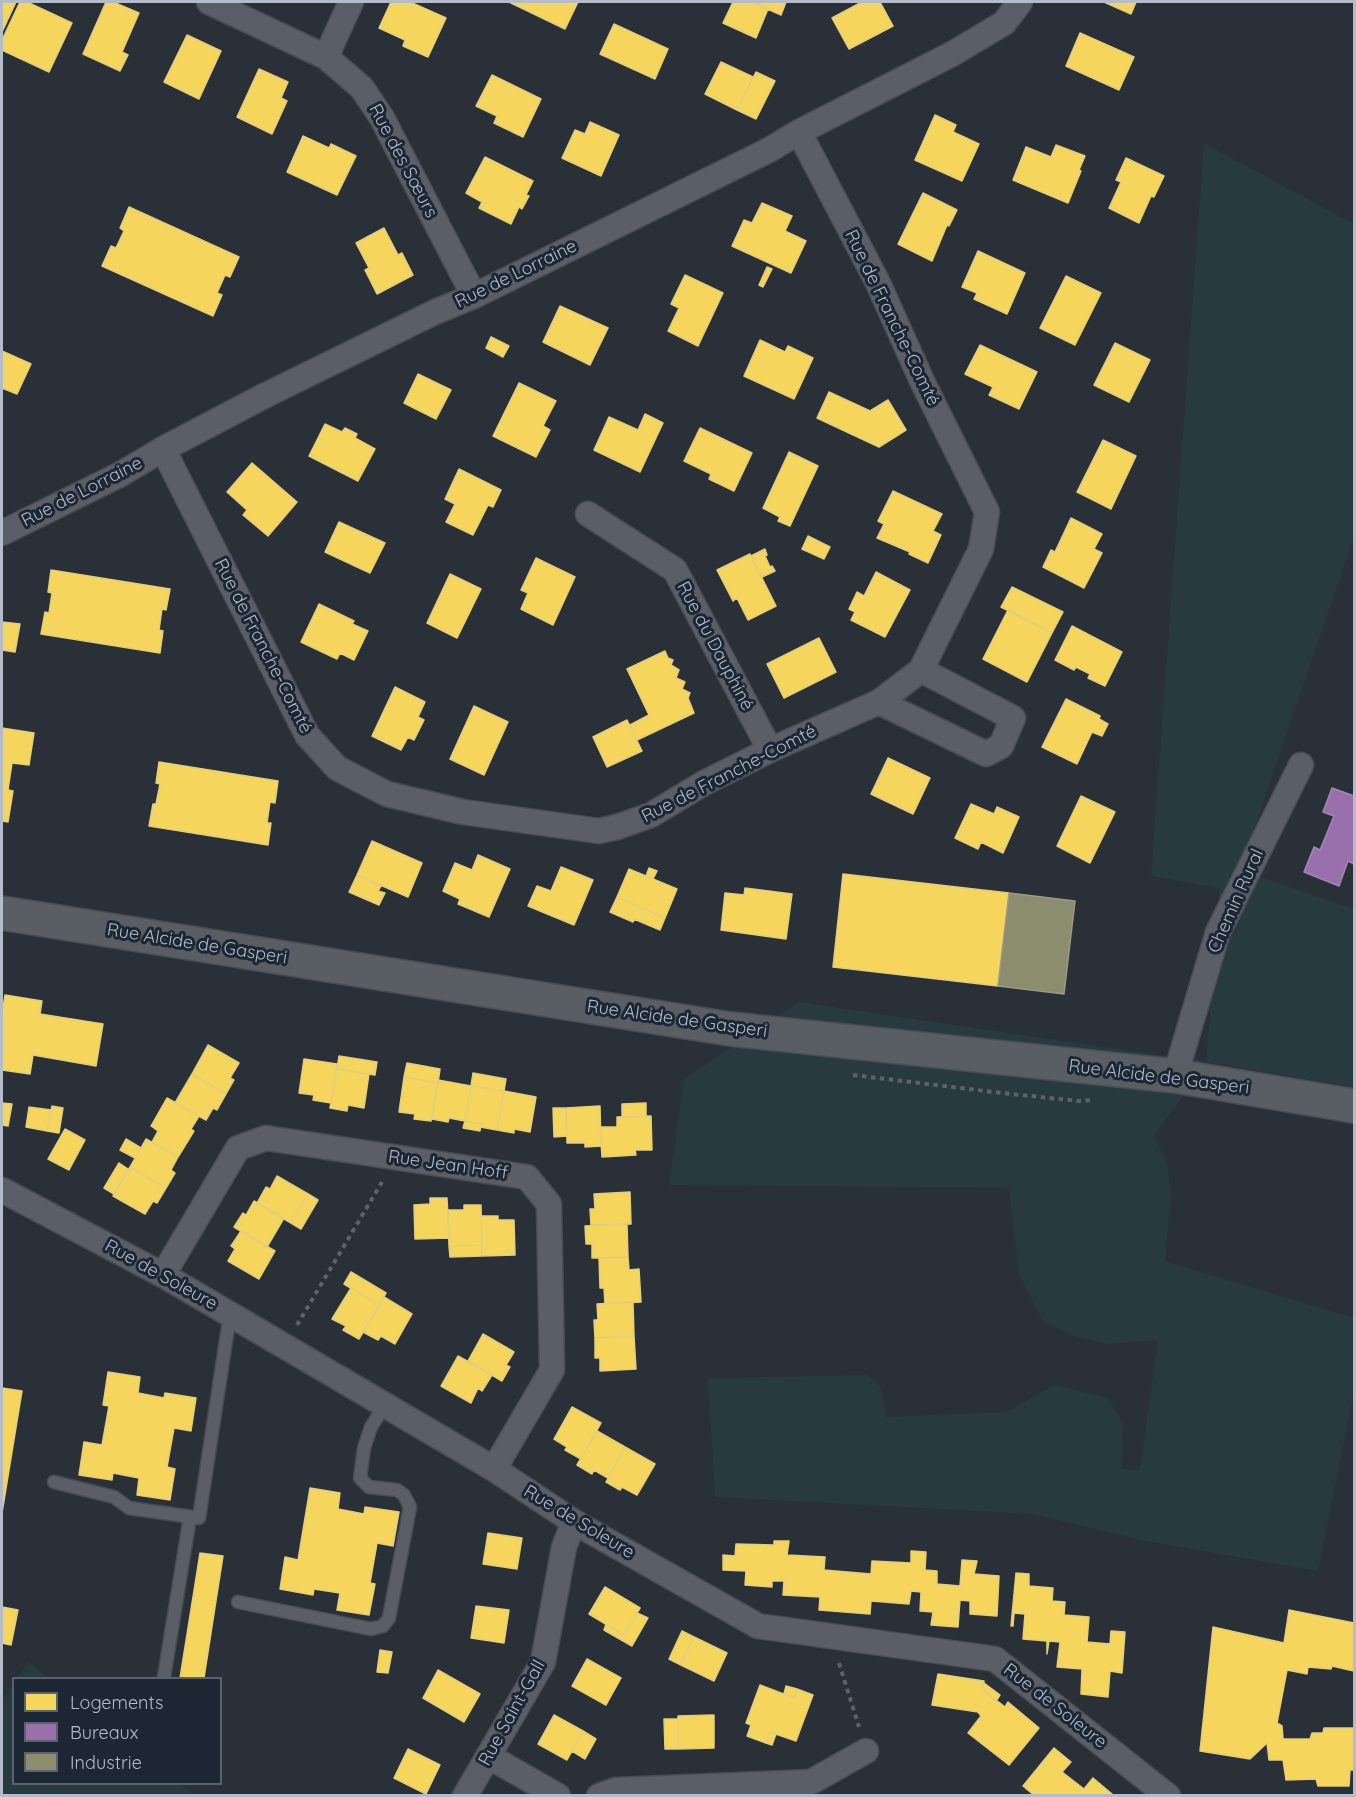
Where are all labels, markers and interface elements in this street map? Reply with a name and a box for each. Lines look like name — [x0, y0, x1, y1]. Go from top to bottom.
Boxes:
street label: Rue des Sœurs — [364, 100, 442, 222]
street label: Rue de Franche-Comté — [840, 226, 944, 410]
street label: Rue de Lorraine — [452, 235, 580, 313]
street label: Rue de Lorraine — [18, 452, 146, 532]
street label: Rue de Franche-Comté — [210, 555, 316, 737]
street label: Rue du Dauphiné — [672, 578, 758, 714]
street label: Rue de Franche-Comté — [638, 721, 820, 827]
street label: Chemin Rural — [1203, 846, 1269, 956]
street label: Rue Alcide de Gasperi — [105, 919, 289, 969]
street label: Rue Alcide de Gasperi — [585, 996, 769, 1042]
street label: Rue Alcide de Gasperi — [1067, 1055, 1251, 1099]
street label: Rue Jean Hoff — [387, 1146, 509, 1184]
street label: Rue de Soleure — [101, 1235, 221, 1315]
street label: Rue de Soleure — [520, 1480, 638, 1564]
street label: Rue Saint-Gall — [474, 1656, 550, 1770]
street label: Rue de Soleure — [999, 1659, 1111, 1753]
legend — [12, 1677, 222, 1785]
text: Logements — [70, 1691, 163, 1714]
text: Bureaux — [70, 1721, 138, 1744]
text: Industrie — [70, 1751, 142, 1774]

